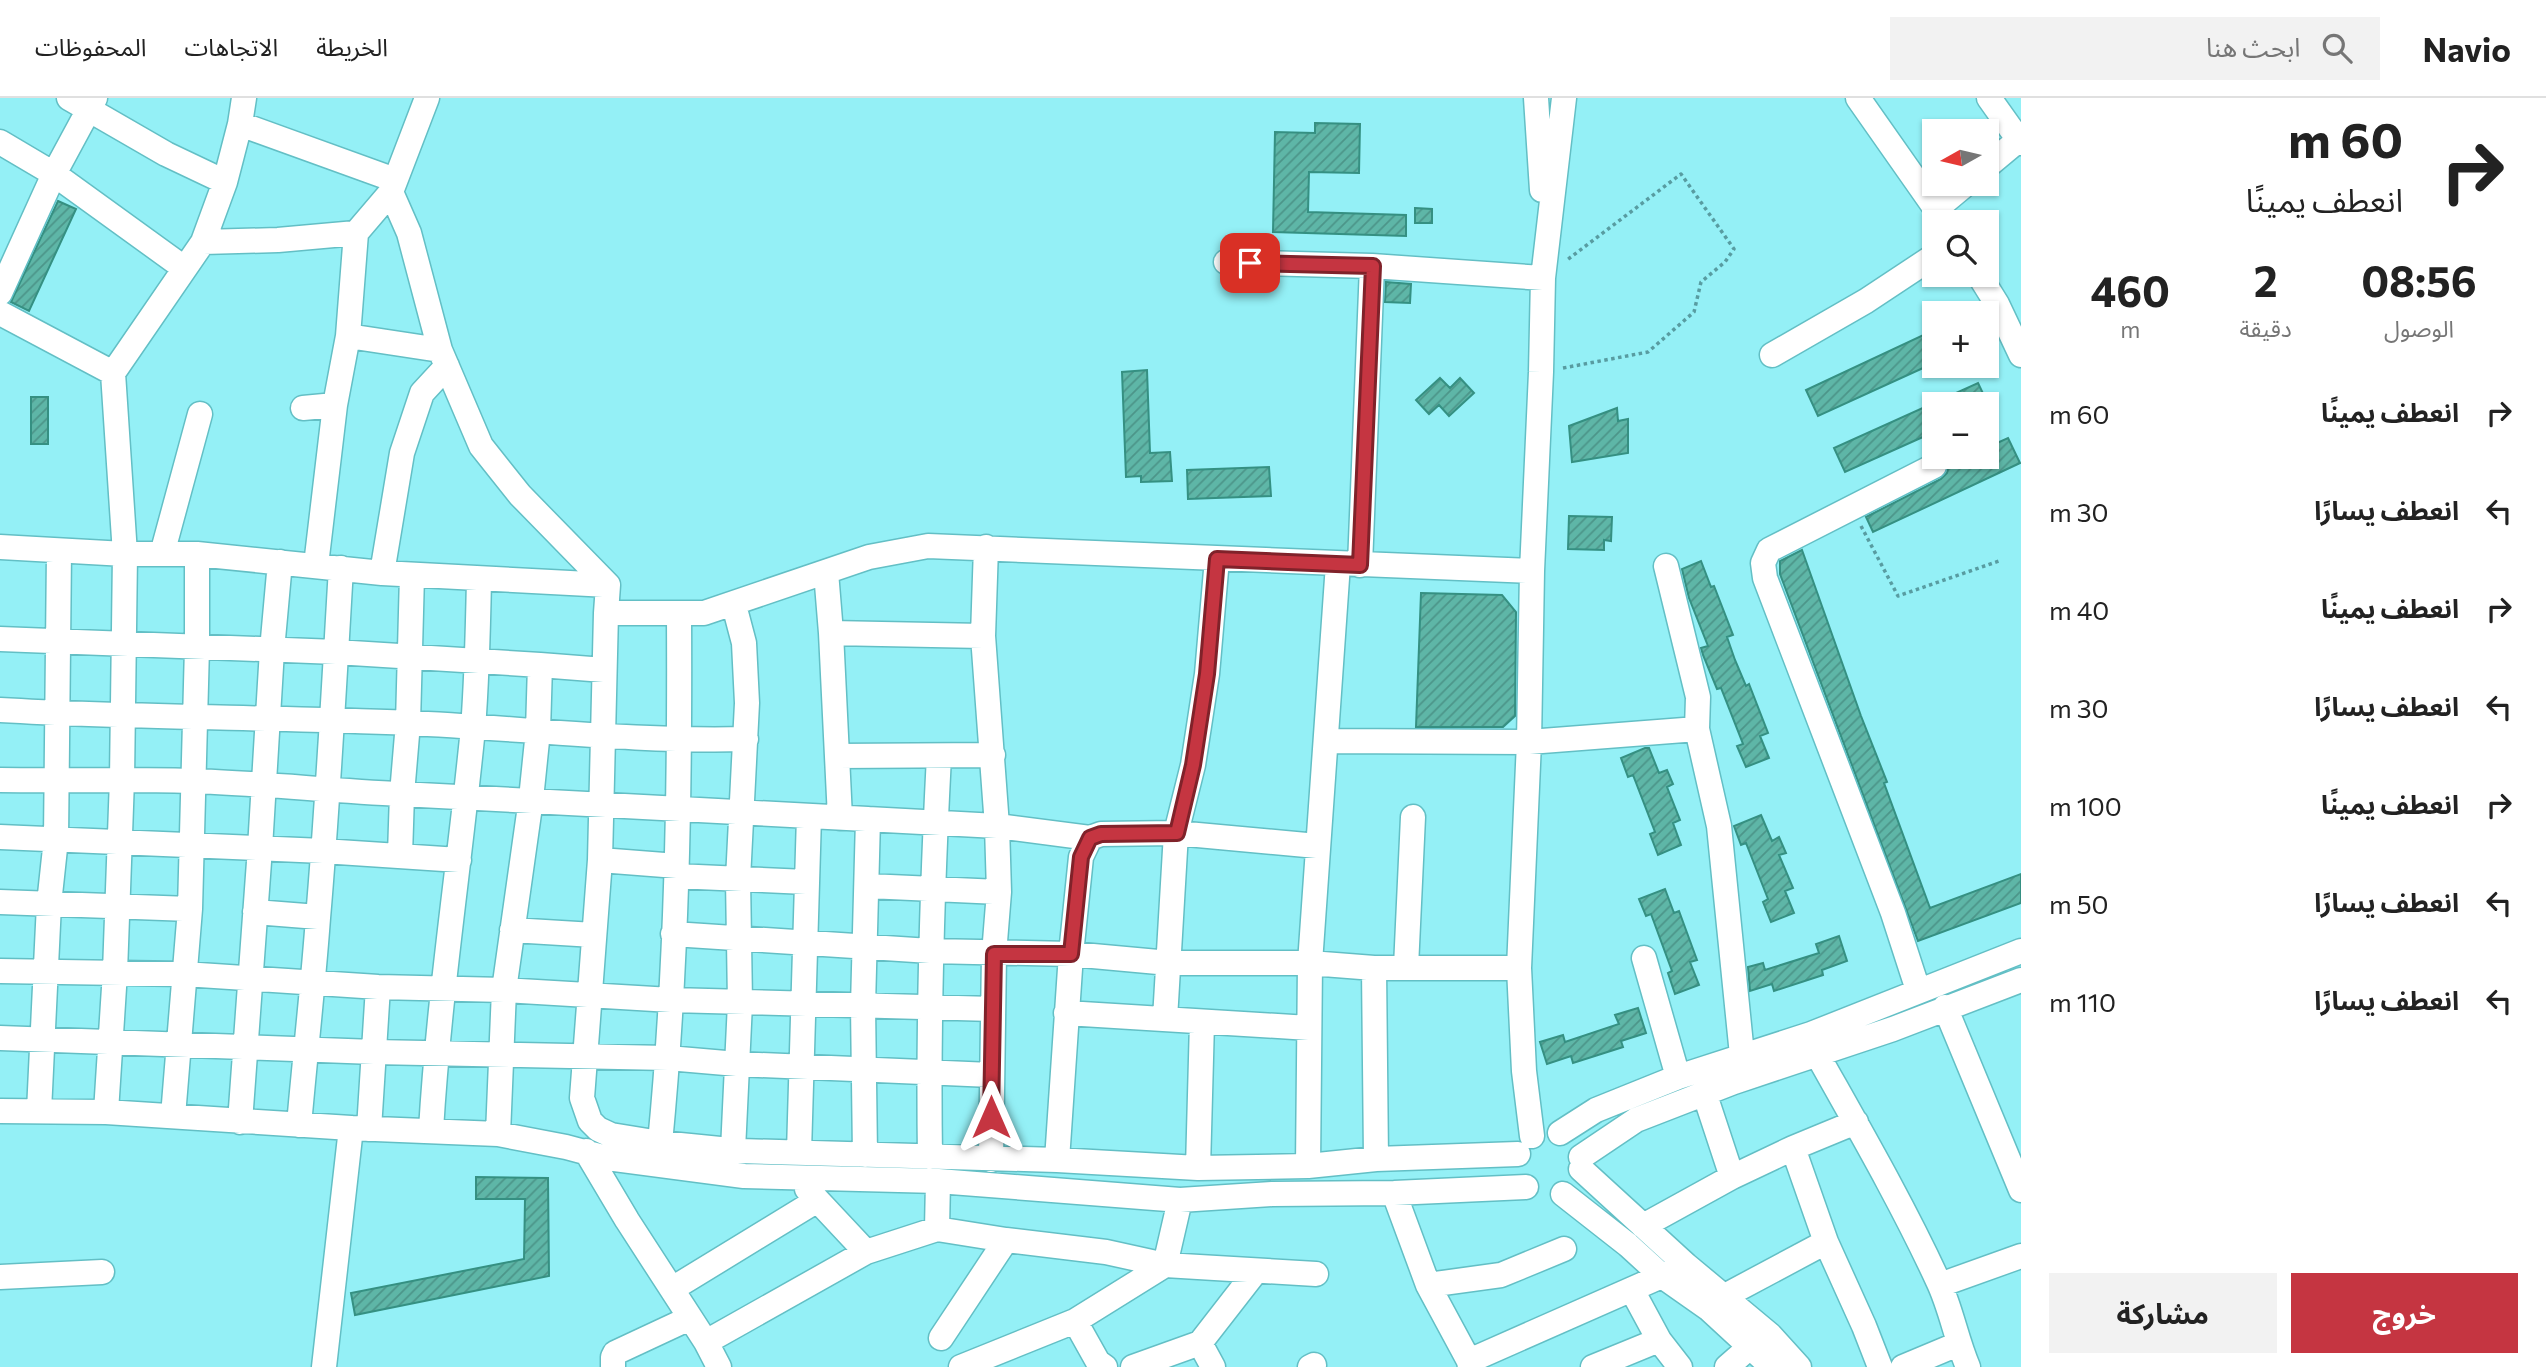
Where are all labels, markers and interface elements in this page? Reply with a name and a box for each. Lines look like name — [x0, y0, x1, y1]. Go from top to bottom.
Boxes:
search box — [1890, 17, 2380, 80]
text: Navio — [2422, 28, 2511, 69]
icon: search — [2318, 29, 2356, 67]
text: ابحث هنا — [2206, 31, 2300, 62]
text: المحفوظات — [35, 32, 146, 61]
text: الاتجاهات — [184, 32, 278, 61]
text: الخريطة — [316, 32, 388, 61]
text: 60 m — [2288, 108, 2403, 168]
north arrow — [1922, 119, 1998, 196]
map controls — [1922, 119, 1999, 469]
icon: right — [2427, 126, 2518, 217]
text: انعطف يمينًا — [2246, 179, 2403, 219]
button: search — [1922, 210, 1999, 287]
pin — [1220, 233, 1280, 293]
icon: arrive — [1231, 244, 1269, 282]
text: 2 — [2254, 254, 2278, 306]
text: 08:56 — [2361, 254, 2477, 306]
text: 460 — [2090, 264, 2170, 316]
button: + — [1922, 301, 1999, 378]
text: دقيقة — [2239, 314, 2292, 342]
text: الوصول — [2384, 314, 2454, 342]
text: m — [2120, 315, 2140, 343]
button: − — [1922, 392, 1999, 469]
icon: right — [2480, 394, 2518, 432]
text: انعطف يمينًا — [2321, 396, 2459, 427]
text: 60 m — [2049, 398, 2109, 429]
icon: left — [2480, 492, 2518, 530]
text: انعطف يسارًا — [2314, 494, 2459, 525]
text: 30 m — [2049, 496, 2108, 527]
icon: right — [2480, 590, 2518, 628]
text: انعطف يمينًا — [2321, 592, 2459, 623]
text: 40 m — [2049, 594, 2109, 625]
icon: left — [2480, 688, 2518, 726]
text: انعطف يسارًا — [2314, 690, 2459, 721]
text: 30 m — [2049, 692, 2108, 723]
icon: right — [2480, 786, 2518, 824]
text: انعطف يمينًا — [2321, 788, 2459, 819]
text: 100 m — [2049, 790, 2122, 821]
icon: left — [2480, 884, 2518, 922]
text: انعطف يسارًا — [2314, 886, 2459, 917]
text: 50 m — [2049, 888, 2109, 919]
icon: left — [2480, 982, 2518, 1020]
text: انعطف يسارًا — [2314, 984, 2459, 1015]
text: 110 m — [2049, 986, 2116, 1017]
position arrow — [954, 1080, 1028, 1154]
button: مشاركة — [2049, 1273, 2277, 1353]
button: خروج — [2291, 1273, 2518, 1353]

